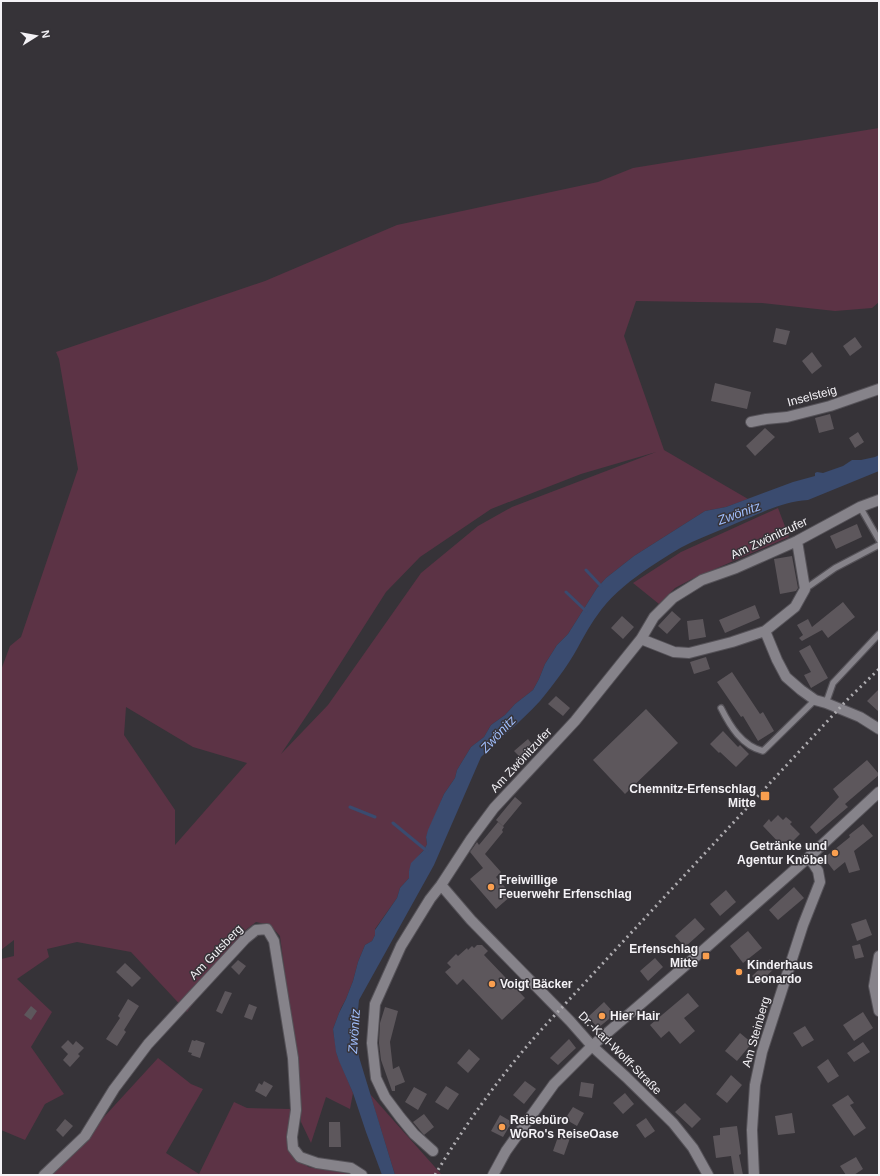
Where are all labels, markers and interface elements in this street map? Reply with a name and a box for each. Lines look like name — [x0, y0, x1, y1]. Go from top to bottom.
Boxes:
north arrow — [16, 16, 56, 56]
text: N — [39, 29, 52, 39]
street label: Inselsteig — [786, 383, 838, 409]
water label: Zwönitz — [714, 498, 763, 528]
street label: Am Zwönitzufer — [728, 514, 810, 562]
water label: Zwönitz — [477, 712, 519, 756]
street label: Am Zwönitzufer — [487, 725, 555, 795]
place label: Chemnitz-Erfenschlag Mitte — [629, 782, 756, 810]
marker: Chemnitz-Erfenschlag Mitte — [759, 790, 771, 802]
place label: Getränke und Agentur Knöbel — [737, 839, 827, 867]
marker: Getränke und Agentur Knöbel — [830, 848, 840, 858]
place label: Freiwillige Feuerwehr Erfenschlag — [499, 873, 632, 901]
marker: Freiwillige Feuerwehr Erfenschlag — [486, 882, 496, 892]
street label: Am Gutsberg — [186, 922, 246, 982]
place label: Erfenschlag Mitte — [629, 942, 698, 970]
marker: Erfenschlag Mitte — [701, 951, 711, 961]
place label: Kinderhaus Leonardo — [747, 958, 813, 986]
marker: Kinderhaus Leonardo — [734, 967, 744, 977]
place label: Voigt Bäcker — [500, 977, 573, 991]
marker: Voigt Bäcker — [487, 979, 497, 989]
street label: Am Steinberg — [739, 995, 773, 1069]
water label: Zwönitz — [345, 1008, 363, 1055]
street label: Dr.-Karl-Wolff-Straße — [576, 1009, 665, 1098]
place label: Hier Hair — [610, 1009, 660, 1023]
marker: Hier Hair — [597, 1011, 607, 1021]
place label: Reisebüro WoRo's ReiseOase — [510, 1113, 619, 1141]
marker: Reisebüro WoRo's ReiseOase — [497, 1122, 507, 1132]

